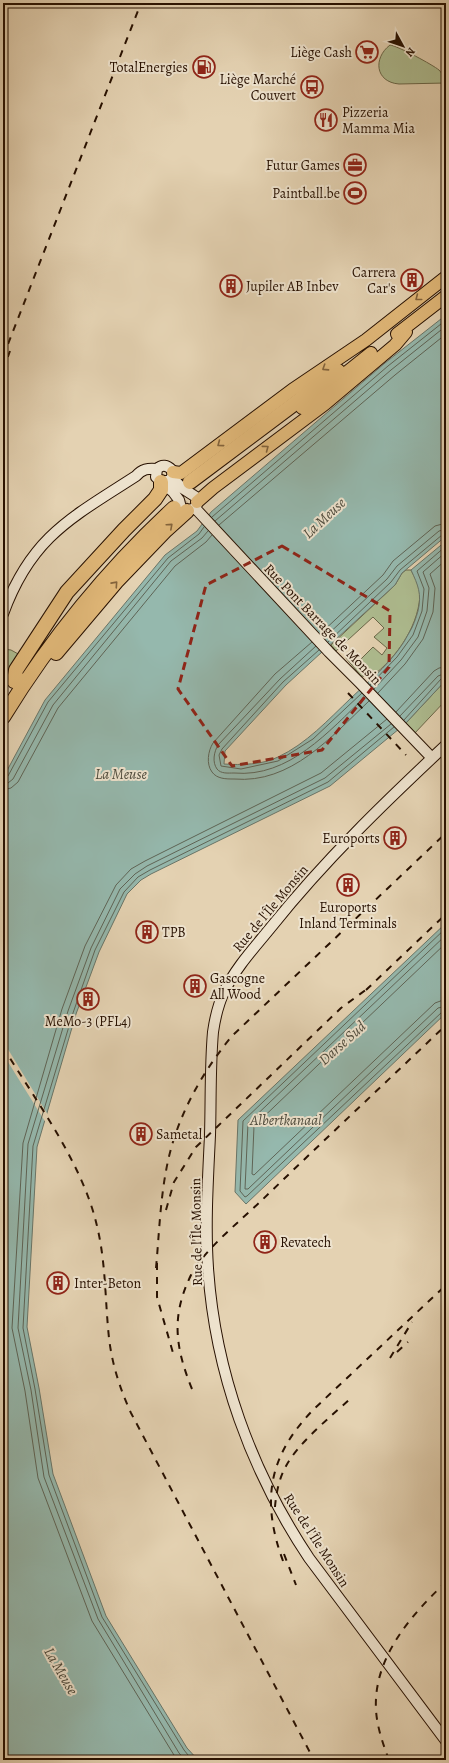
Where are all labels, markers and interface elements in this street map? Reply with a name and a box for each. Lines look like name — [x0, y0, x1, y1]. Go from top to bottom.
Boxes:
north arrow — [383, 26, 423, 66]
supermarket icon: Liège Cash — [354, 39, 380, 65]
place label: Liège Cash — [290, 43, 353, 62]
text: N — [402, 44, 419, 60]
fuel station icon: TotalEnergies — [191, 54, 217, 80]
place label: TotalEnergies — [110, 58, 188, 77]
place label: Liège Marché Couvert — [220, 70, 296, 105]
bus stop icon: Liège Marché Couvert — [299, 74, 325, 100]
place label: Pizzeria Mamma Mia — [342, 103, 415, 138]
restaurant icon: Pizzeria Mamma Mia — [313, 107, 339, 133]
office icon: Futur Games — [342, 152, 368, 178]
place label: Futur Games — [266, 156, 340, 175]
sports icon: Paintball.be — [342, 180, 368, 206]
place label: Paintball.be — [272, 184, 340, 203]
place label: Carrera Car's — [352, 263, 396, 298]
building icon: Carrera Car's — [399, 267, 425, 293]
building icon: Jupiler AB Inbev — [218, 273, 244, 299]
place label: Jupiler AB Inbev — [246, 277, 339, 296]
one-way arrow — [416, 294, 423, 301]
one-way arrow — [322, 363, 329, 371]
one-way arrow — [217, 439, 224, 446]
one-way arrow — [262, 446, 269, 453]
water label: La Meuse — [298, 493, 350, 543]
one-way arrow — [165, 523, 173, 531]
street label: Rue Pont Barrage de Monsin — [260, 559, 386, 689]
one-way arrow — [110, 581, 117, 588]
water label: La Meuse — [95, 764, 148, 784]
building icon: Euroports — [382, 825, 408, 851]
place label: Euroports — [322, 829, 380, 848]
street label: Rue de l'Île Monsin — [228, 861, 313, 956]
building icon: Euroports Inland Terminals — [335, 872, 361, 898]
place label: Euroports Inland Terminals — [299, 898, 397, 933]
building icon: TPB — [134, 919, 160, 945]
place label: TPB — [162, 923, 186, 942]
place label: Gascogne All Wood — [209, 969, 265, 1004]
building icon: Gascogne All Wood — [182, 973, 208, 999]
building icon: MeMo-3 (PFL4) — [75, 986, 101, 1012]
place label: MeMo-3 (PFL4) — [45, 1012, 131, 1031]
water label: Darse Sud — [314, 1016, 370, 1070]
water label: Albertkanaal — [249, 1110, 322, 1130]
building icon: Sametal — [128, 1121, 154, 1147]
place label: Sametal — [156, 1125, 203, 1144]
street label: Rue de l'Île Monsin — [186, 1177, 207, 1286]
building icon: Revatech — [252, 1229, 278, 1255]
place label: Revatech — [280, 1233, 332, 1252]
building icon: Inter-Beton — [45, 1270, 71, 1296]
place label: Inter-Beton — [74, 1274, 142, 1293]
street label: Rue de l'Île Monsin — [279, 1490, 354, 1591]
water label: La Meuse — [39, 1644, 83, 1699]

